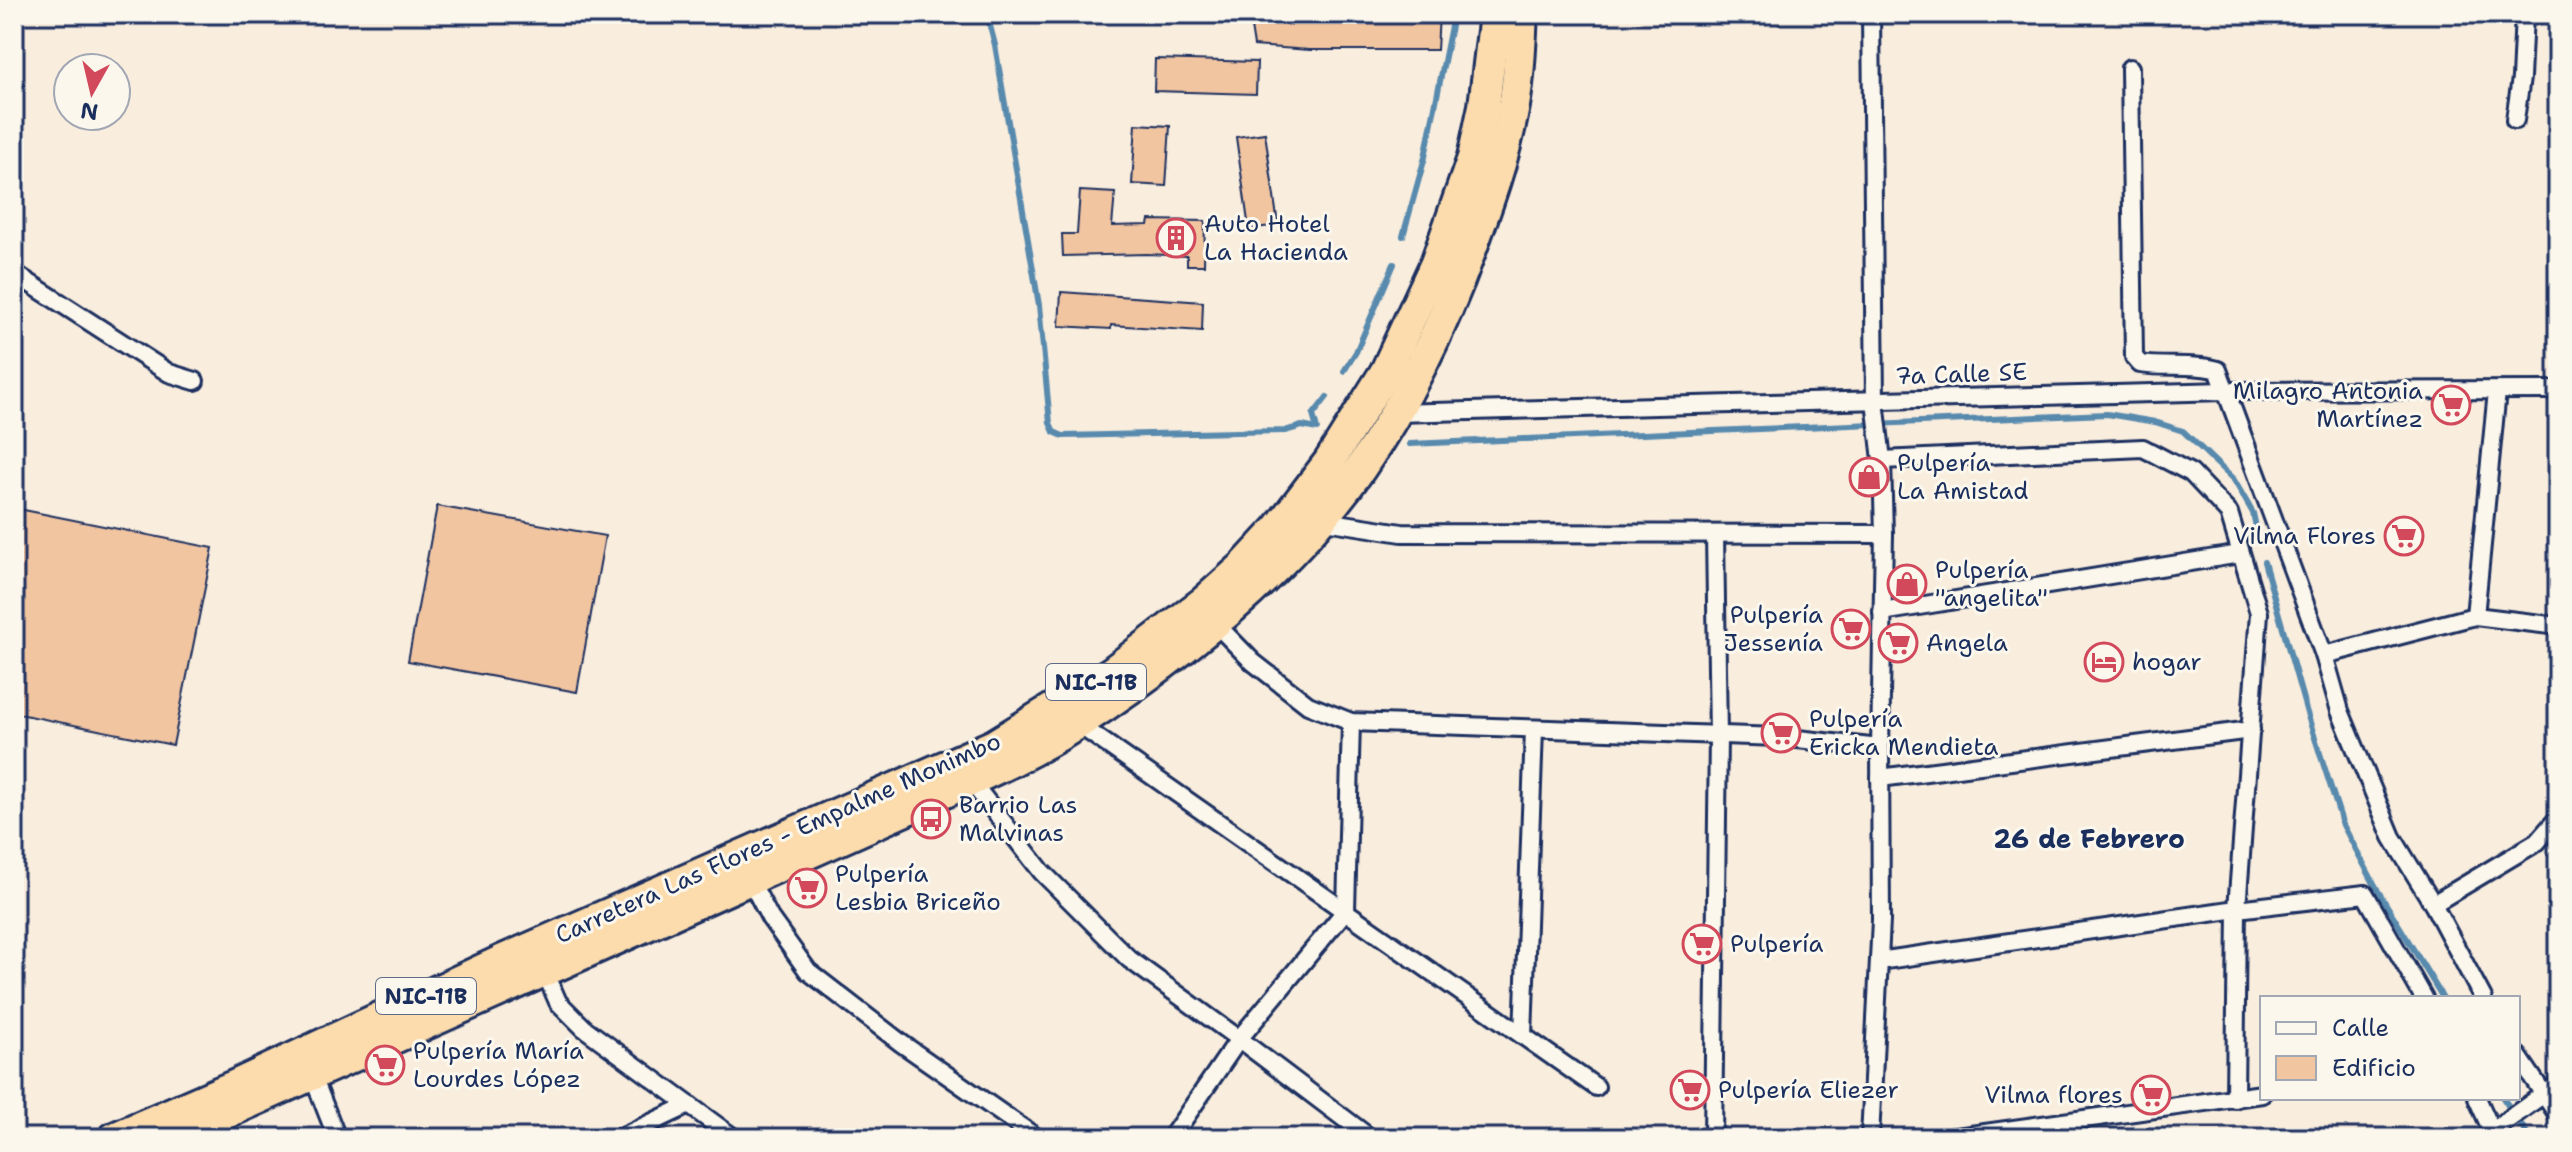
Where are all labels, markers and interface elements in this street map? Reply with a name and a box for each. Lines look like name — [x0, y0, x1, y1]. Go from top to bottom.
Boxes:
north arrow — [52, 52, 132, 132]
text: N — [79, 96, 100, 127]
place label: Auto Hotel La Hacienda — [1204, 208, 1348, 268]
building icon: Auto Hotel La Hacienda — [1155, 217, 1197, 259]
street label: 7a Calle SE — [1894, 356, 2028, 392]
place label: Milagro Antonia Martínez — [2233, 375, 2423, 435]
supermarket icon: Milagro Antonia Martínez — [2430, 384, 2472, 426]
place label: Pulpería La Amistad — [1897, 447, 2028, 507]
shop icon: Pulpería La Amistad — [1848, 456, 1890, 498]
supermarket icon: Vilma Flores — [2383, 515, 2425, 557]
place label: Vilma Flores — [2233, 520, 2376, 552]
place label: Pulpería "angelita" — [1935, 554, 2048, 614]
shop icon: Pulpería "angelita" — [1886, 563, 1928, 605]
place label: Pulpería Jessenía — [1724, 599, 1823, 659]
supermarket icon: Pulpería Jessenía — [1830, 608, 1872, 650]
supermarket icon: Angela — [1877, 622, 1919, 664]
place label: Angela — [1926, 627, 2008, 659]
hotel icon: hogar — [2083, 641, 2125, 683]
place label: hogar — [2132, 646, 2202, 678]
road number: NIC-11B — [1046, 664, 1146, 700]
place label: Pulpería Ericka Mendieta — [1809, 703, 1998, 763]
supermarket icon: Pulpería Ericka Mendieta — [1760, 712, 1802, 754]
street label: Carretera Las Flores - Empalme Monimbo — [550, 725, 1006, 951]
place label: Barrio Las Malvinas — [959, 789, 1077, 849]
bus stop icon: Barrio Las Malvinas — [910, 798, 952, 840]
district label: 26 de Febrero — [1993, 821, 2185, 856]
place label: Pulpería Lesbia Briceño — [835, 858, 1001, 918]
supermarket icon: Pulpería Lesbia Briceño — [786, 867, 828, 909]
supermarket icon: Pulpería — [1681, 923, 1723, 965]
place label: Pulpería — [1730, 928, 1823, 960]
road number: NIC-11B — [376, 978, 476, 1014]
legend — [2260, 996, 2520, 1100]
text: Calle — [2332, 1012, 2389, 1044]
place label: Pulpería María Lourdes López — [413, 1035, 584, 1095]
supermarket icon: Pulpería María Lourdes López — [364, 1044, 406, 1086]
text: Edificio — [2332, 1052, 2416, 1084]
supermarket icon: Pulpería Eliezer — [1669, 1069, 1711, 1111]
place label: Pulpería Eliezer — [1718, 1074, 1899, 1106]
supermarket icon: Vilma flores — [2130, 1074, 2172, 1116]
place label: Vilma flores — [1984, 1079, 2123, 1111]

